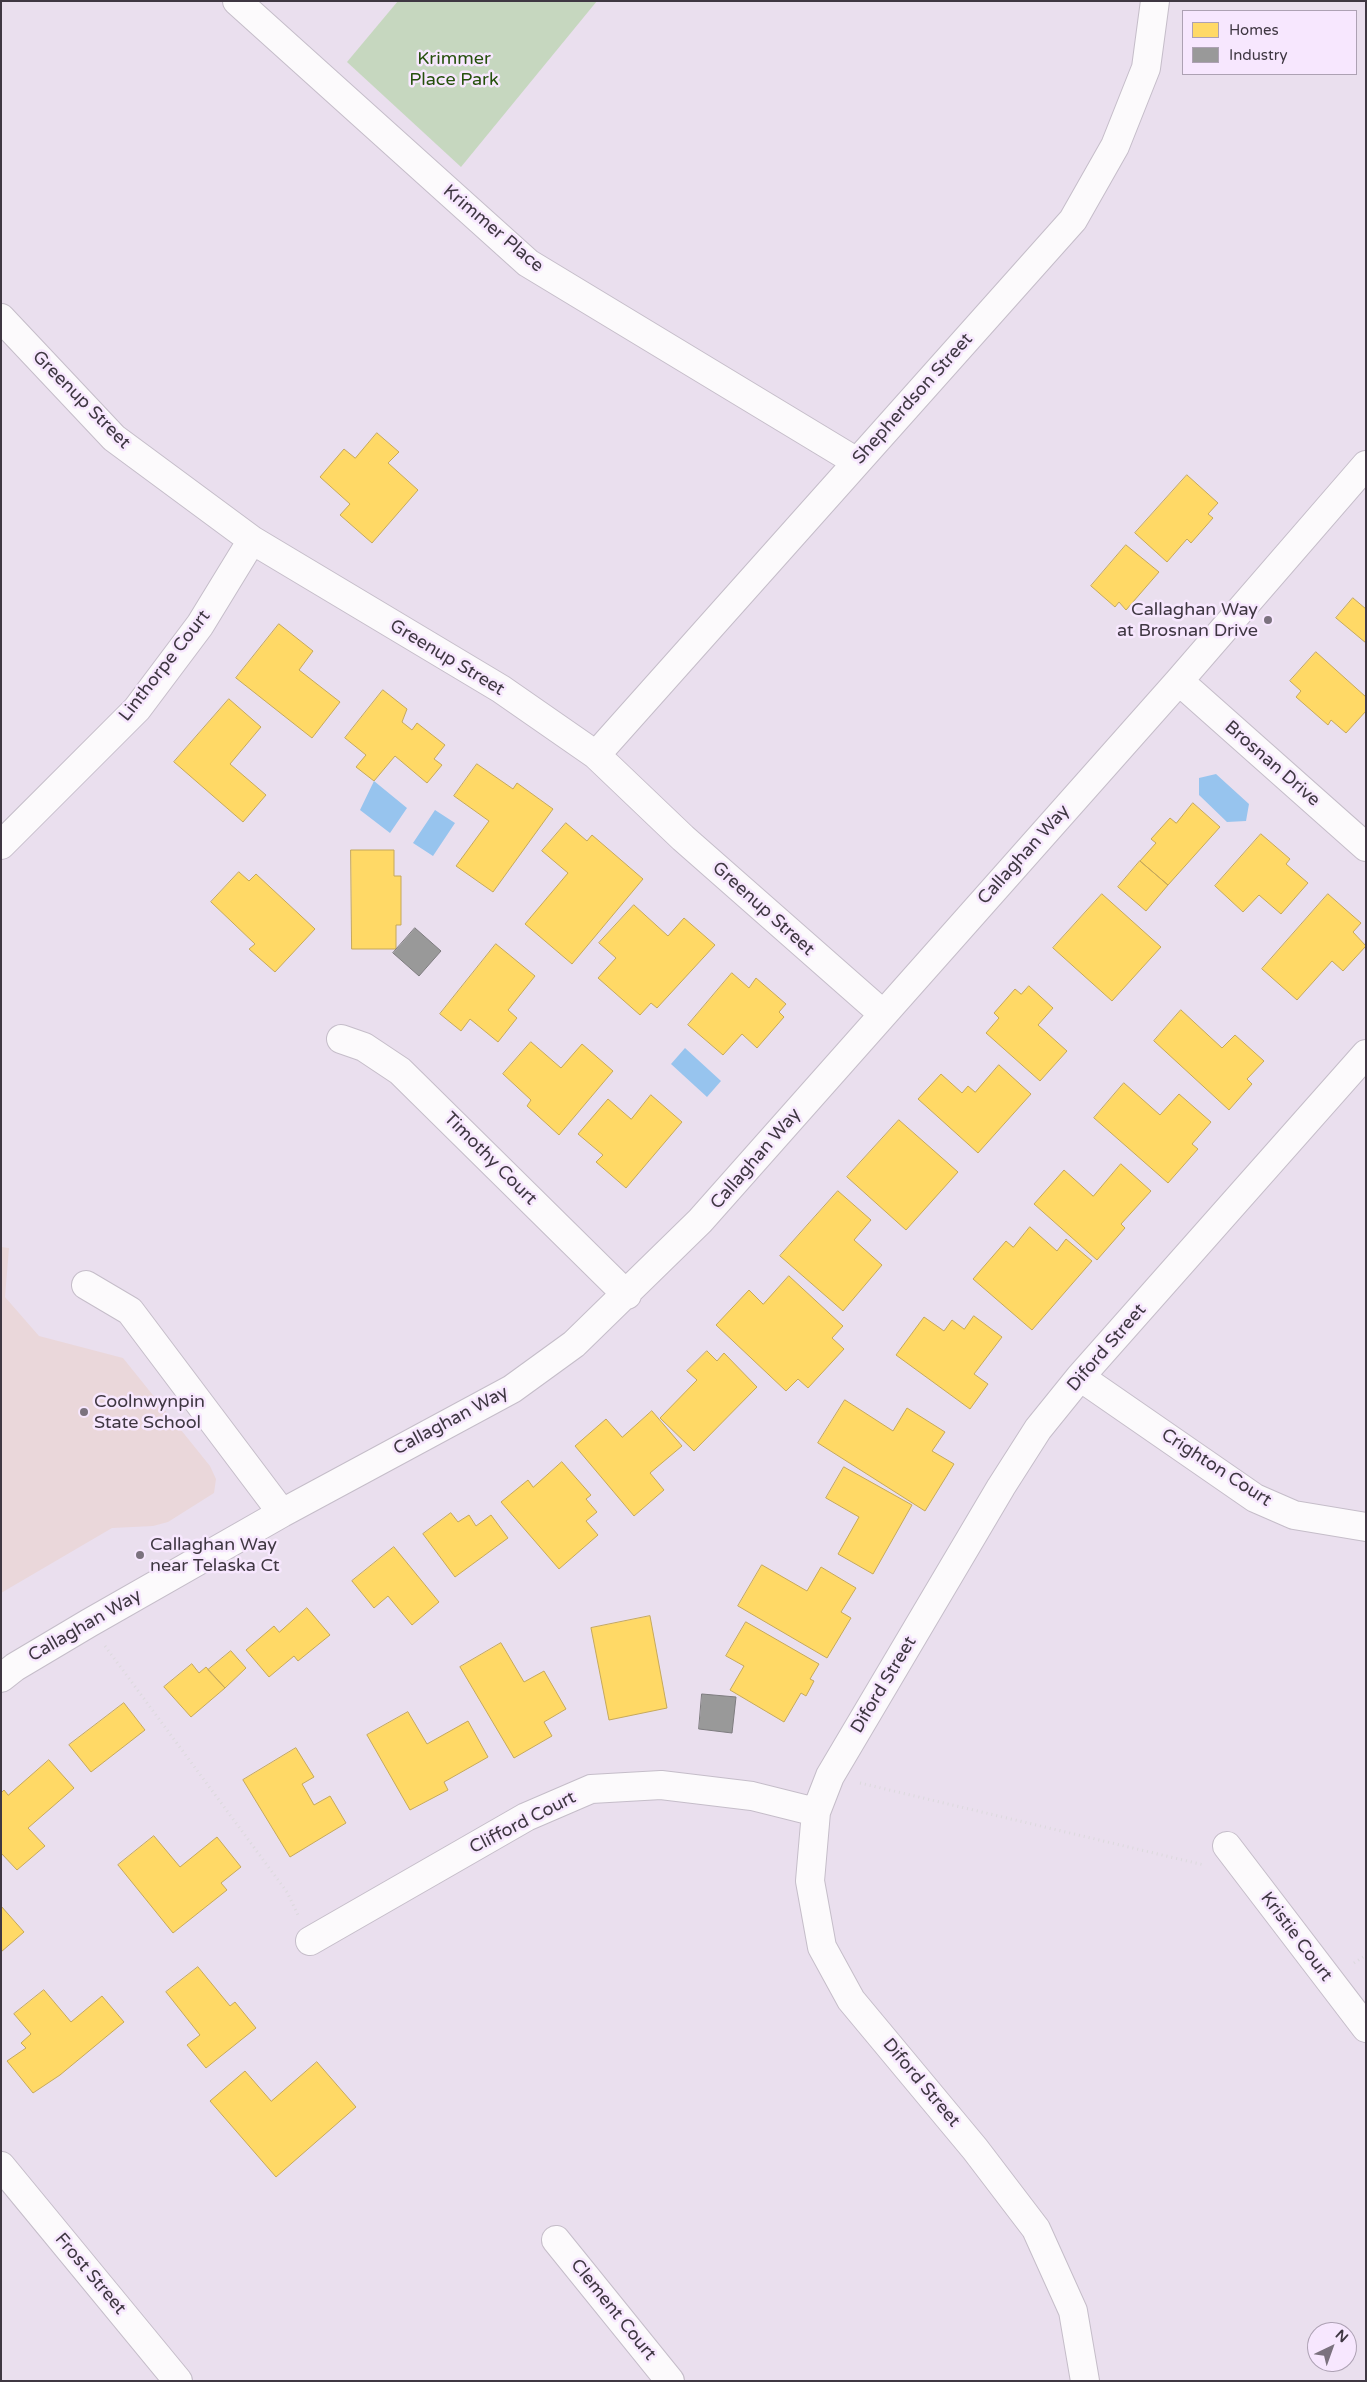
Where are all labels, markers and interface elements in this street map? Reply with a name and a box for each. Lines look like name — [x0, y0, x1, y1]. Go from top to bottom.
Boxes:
legend — [1182, 10, 1357, 75]
text: Homes — [1229, 21, 1279, 39]
text: Industry — [1229, 46, 1288, 64]
park label: Krimmer Place Park — [409, 48, 499, 90]
street label: Krimmer Place — [438, 181, 548, 277]
street label: Shepherdson Street — [848, 329, 978, 469]
street label: Greenup Street — [27, 346, 135, 454]
place label: Callaghan Way at Brosnan Drive — [1117, 599, 1258, 642]
street label: Linthorpe Court — [115, 606, 215, 726]
marker: Callaghan Way at Brosnan Drive — [1262, 614, 1274, 626]
street label: Greenup Street — [386, 615, 508, 701]
street label: Brosnan Drive — [1220, 717, 1324, 811]
street label: Callaghan Way — [974, 801, 1074, 909]
street label: Greenup Street — [707, 857, 819, 961]
street label: Callaghan Way — [706, 1104, 806, 1214]
street label: Timothy Court — [439, 1108, 541, 1210]
street label: Diford Street — [1063, 1300, 1151, 1396]
street label: Callaghan Way — [390, 1382, 512, 1460]
place label: Coolnwynpin State School — [94, 1391, 205, 1434]
marker: Coolnwynpin State School — [78, 1406, 90, 1418]
street label: Crighton Court — [1157, 1424, 1275, 1512]
place label: Callaghan Way near Telaska Ct — [150, 1534, 280, 1576]
marker: Callaghan Way near Telaska Ct — [134, 1549, 146, 1561]
street label: Callaghan Way — [25, 1585, 145, 1667]
street label: Diford Street — [847, 1633, 921, 1737]
street label: Clifford Court — [466, 1787, 580, 1859]
street label: Kristie Court — [1255, 1888, 1337, 1986]
street label: Diford Street — [878, 2034, 964, 2132]
street label: Frost Street — [50, 2229, 130, 2319]
street label: Clement Court — [566, 2255, 660, 2365]
north arrow — [1307, 2322, 1357, 2372]
text: N — [1332, 2326, 1352, 2346]

